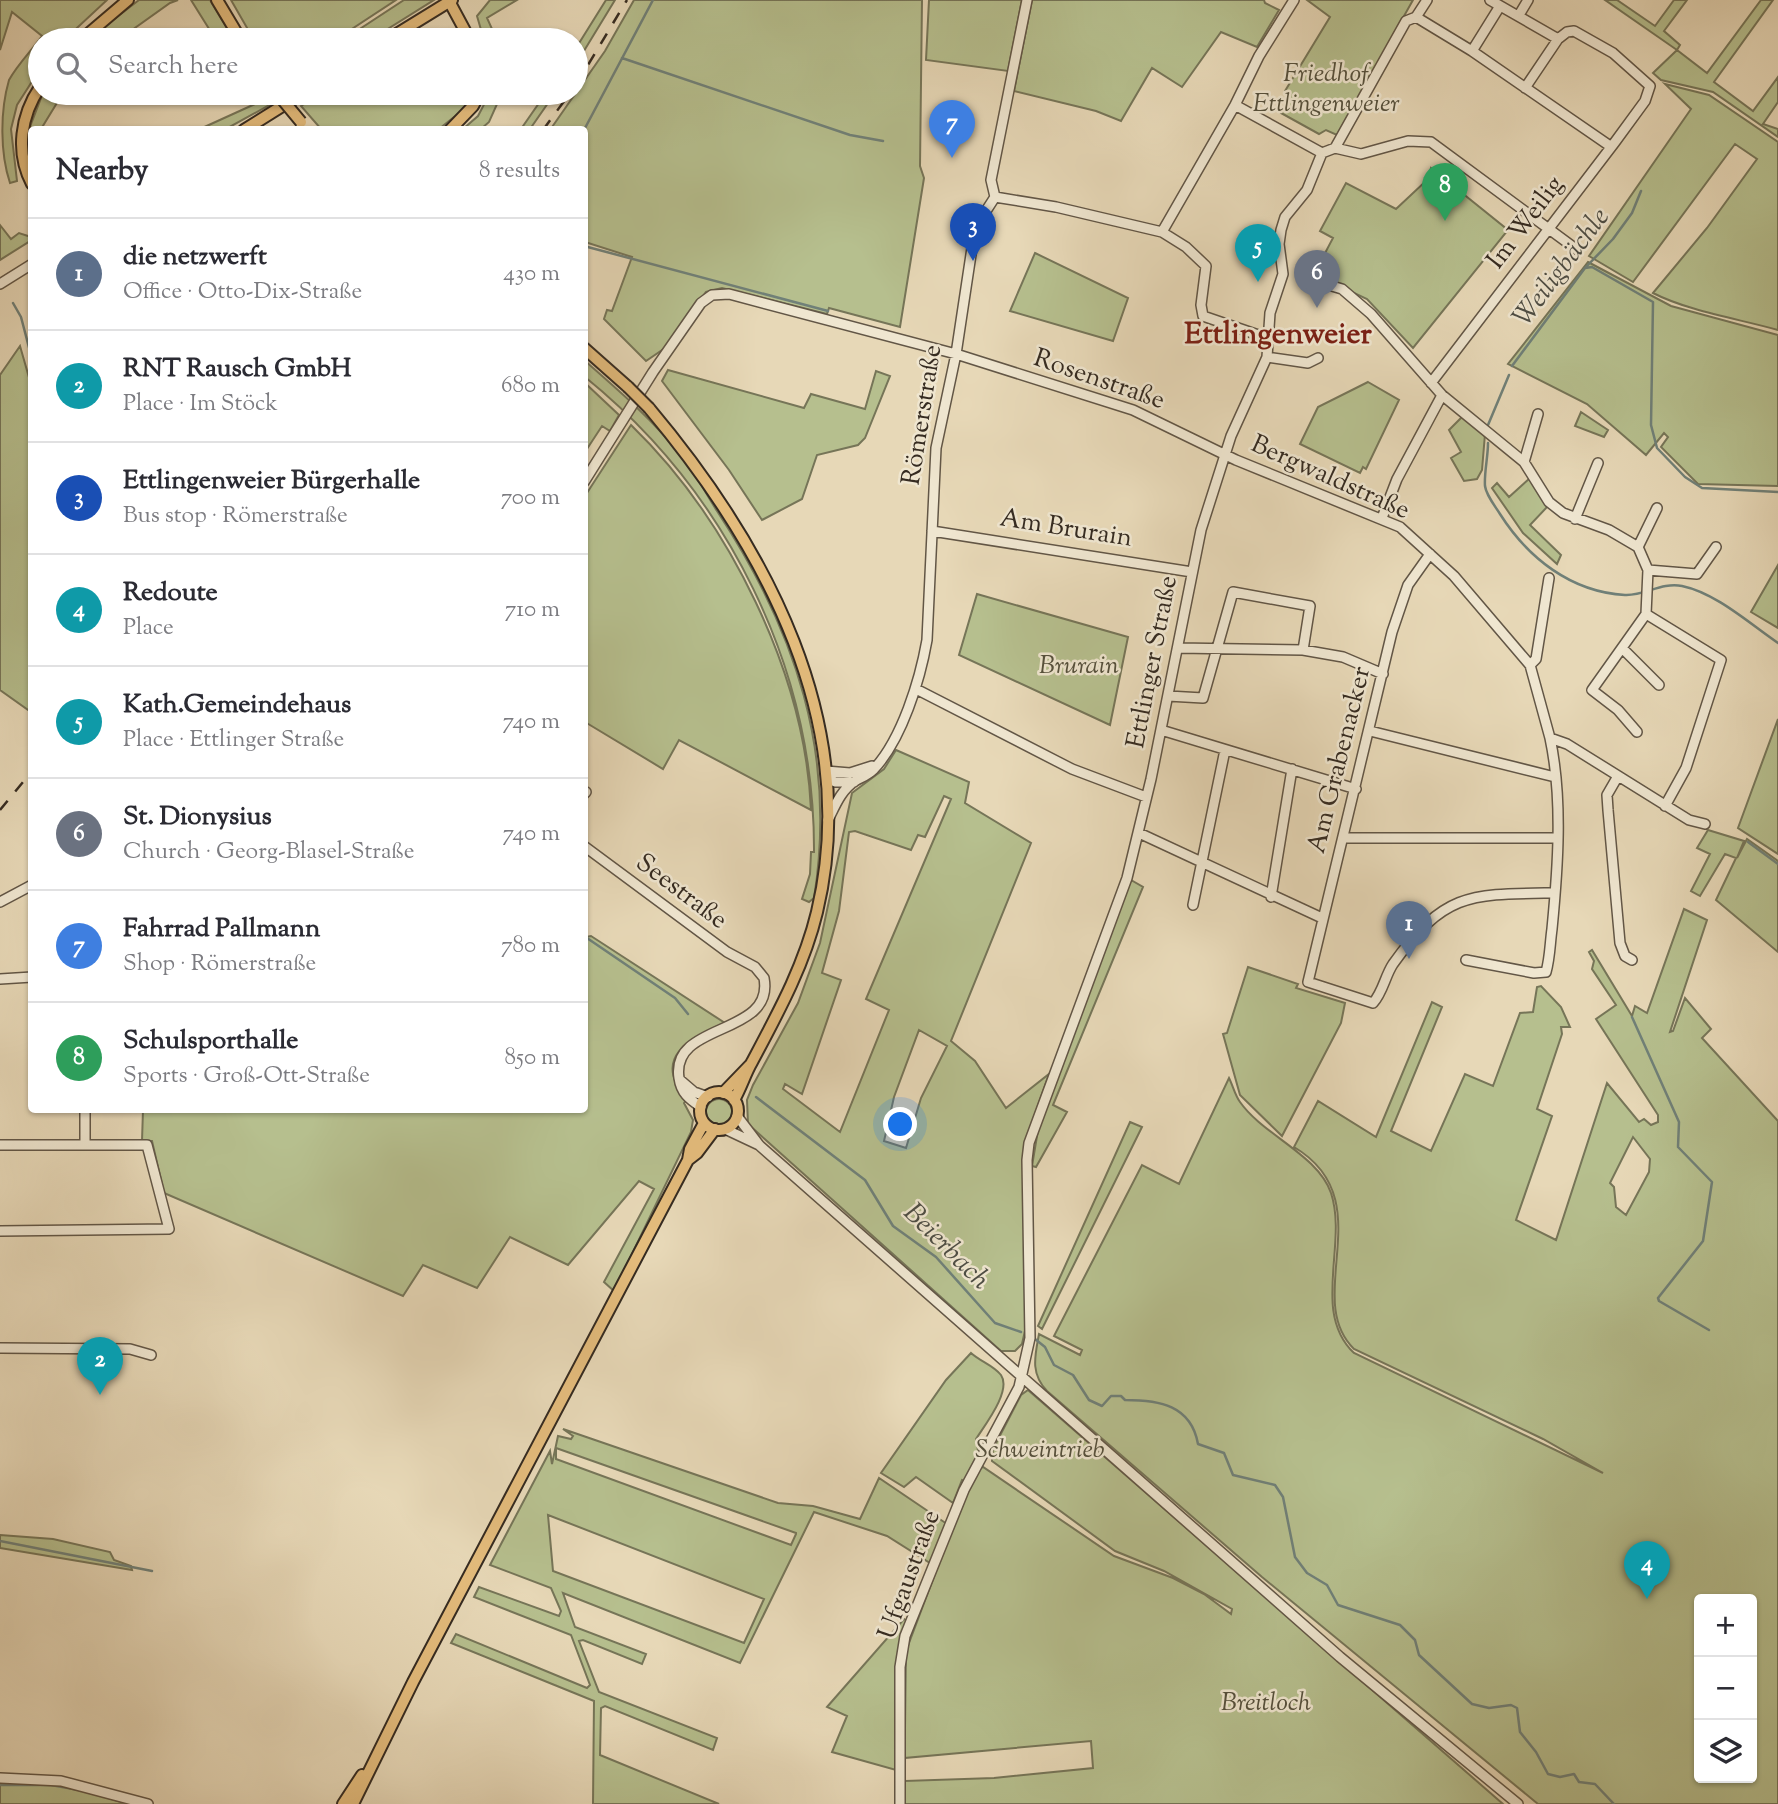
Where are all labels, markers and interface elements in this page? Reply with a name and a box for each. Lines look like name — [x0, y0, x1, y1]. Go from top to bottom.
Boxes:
search box — [28, 28, 588, 105]
icon: search — [52, 48, 90, 86]
text: Search here — [108, 48, 238, 85]
park label: Friedhof Ettlingenweier — [1252, 56, 1400, 123]
pin: 7 — [929, 100, 975, 158]
text: Nearby — [56, 150, 148, 193]
text: 8 results — [479, 155, 560, 188]
pin: 8 — [1422, 163, 1468, 221]
street label: Im Weilig — [1479, 168, 1573, 278]
water label: Weiligbächle — [1504, 200, 1620, 336]
pin: 3 — [950, 203, 996, 261]
pin: 5 — [1235, 224, 1281, 282]
text: die netzwerft — [123, 239, 267, 276]
pin: 6 — [1294, 250, 1340, 308]
text: 1 — [75, 258, 83, 291]
text: 430 m — [503, 258, 560, 291]
text: Office · Otto-Dix-Straße — [123, 276, 362, 309]
district label: Ettlingenweier — [1184, 314, 1372, 357]
street label: Rosenstraße — [1028, 340, 1170, 420]
street label: Römerstraße — [894, 342, 952, 488]
text: RNT Rausch GmbH — [123, 351, 351, 388]
text: 2 — [74, 370, 84, 403]
text: 680 m — [501, 370, 560, 403]
text: Place · Im Stöck — [123, 388, 278, 421]
street label: Bergwaldstraße — [1244, 426, 1416, 530]
text: Ettlingenweier Bürgerhalle — [123, 463, 420, 500]
text: 3 — [74, 482, 84, 515]
text: 700 m — [501, 482, 560, 515]
text: Bus stop · Römerstraße — [123, 500, 348, 533]
street label: Am Brurain — [997, 500, 1135, 558]
street label: Ettlinger Straße — [1118, 573, 1188, 751]
text: Redoute — [123, 575, 218, 612]
text: 4 — [73, 594, 85, 627]
text: 710 m — [505, 594, 560, 627]
text: Place — [123, 612, 174, 645]
park label: Brurain — [1039, 648, 1119, 685]
street label: Am Grabenacker — [1299, 662, 1381, 857]
text: Kath.Gemeindehaus — [123, 687, 351, 724]
text: 5 — [75, 706, 83, 739]
text: 740 m — [503, 706, 560, 739]
text: Place · Ettlinger Straße — [123, 724, 344, 757]
text: St. Dionysius — [123, 799, 272, 836]
text: 6 — [73, 818, 85, 851]
text: 740 m — [503, 818, 560, 851]
text: Church · Georg-Blasel-Straße — [123, 836, 414, 869]
street label: Seestraße — [627, 845, 735, 939]
pin: 1 — [1386, 901, 1432, 959]
text: Fahrrad Pallmann — [123, 911, 320, 948]
text: 7 — [73, 930, 85, 963]
text: 780 m — [501, 930, 560, 963]
text: Shop · Römerstraße — [123, 948, 316, 981]
text: Schulsporthalle — [123, 1023, 298, 1060]
text: 8 — [73, 1042, 85, 1075]
text: 850 m — [505, 1042, 560, 1075]
text: Sports · Groß-Ott-Straße — [123, 1060, 370, 1093]
your location — [883, 1107, 917, 1141]
water label: Beierbach — [894, 1195, 999, 1300]
pin: 2 — [77, 1337, 123, 1395]
park label: Schweintrieb — [975, 1432, 1105, 1469]
street label: Ufgaustraße — [869, 1505, 951, 1645]
pin: 4 — [1624, 1541, 1670, 1599]
map controls — [1694, 1594, 1757, 1783]
button: + — [1694, 1594, 1757, 1657]
button: − — [1694, 1657, 1757, 1720]
park label: Breitloch — [1221, 1685, 1311, 1722]
button: layers — [1694, 1720, 1757, 1783]

